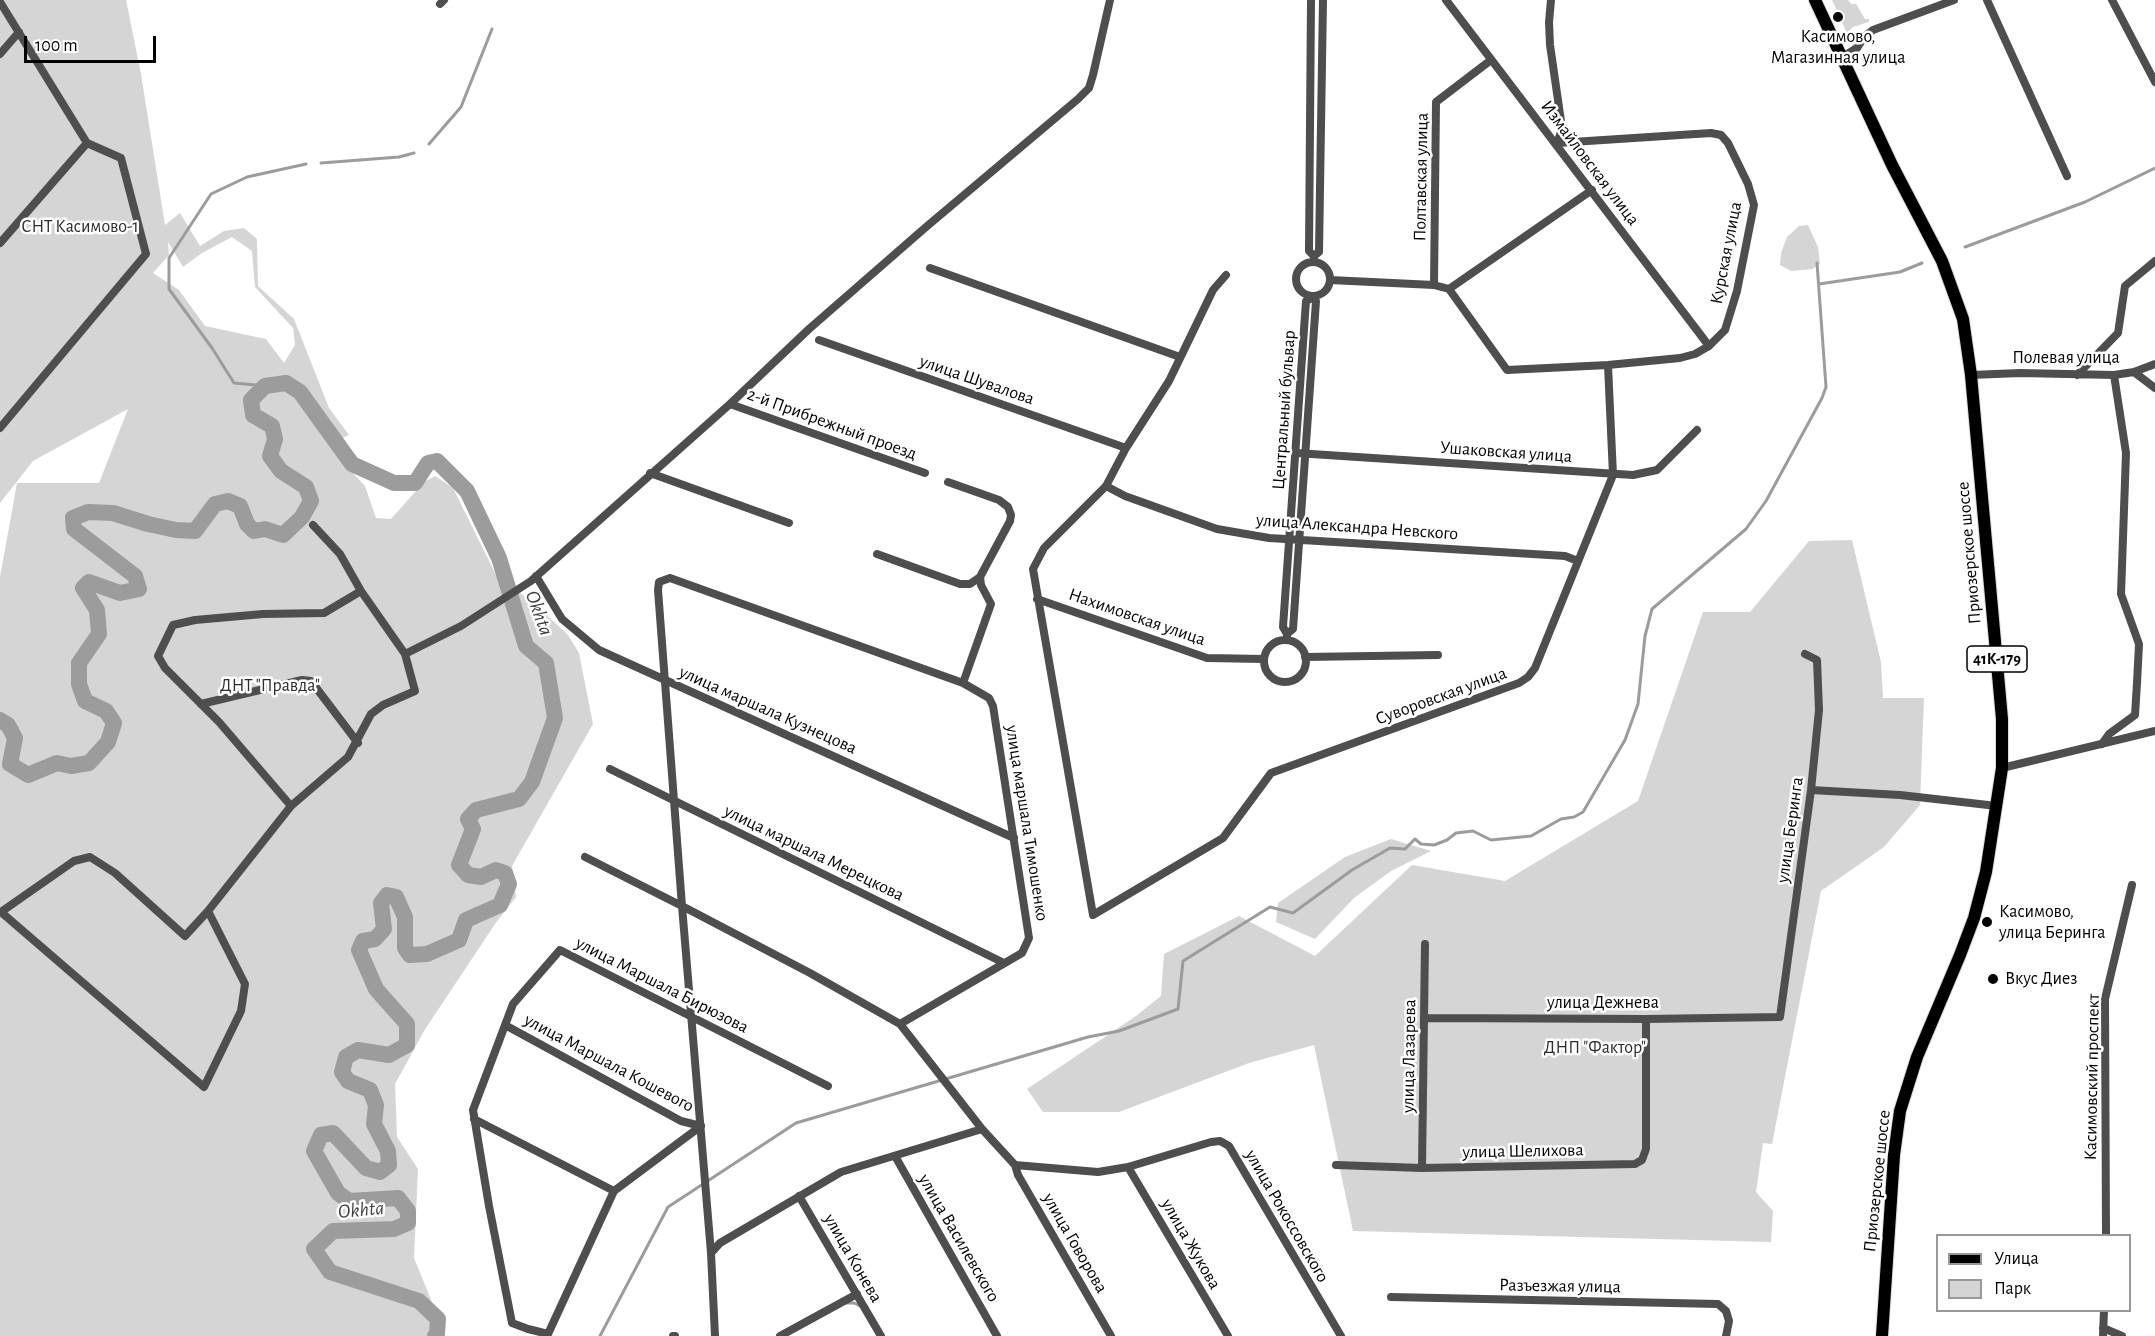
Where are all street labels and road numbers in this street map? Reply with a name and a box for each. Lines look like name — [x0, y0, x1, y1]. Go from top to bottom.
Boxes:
street label: Измайловская улица — [1536, 96, 1644, 230]
street label: Полтавская улица — [1409, 112, 1433, 242]
street label: Курская улица — [1705, 200, 1747, 306]
street label: Центральный бульвар — [1268, 329, 1300, 491]
street label: Полевая улица — [2012, 347, 2120, 369]
street label: улица Шувалова — [917, 350, 1037, 410]
street label: 2-й Прибрежный проезд — [744, 383, 920, 465]
street label: Ушаковская улица — [1439, 437, 1573, 467]
street label: Приозерское шоссе — [1952, 481, 1986, 625]
street label: улица Александра Невского — [1255, 509, 1459, 545]
street label: Нахимовская улица — [1066, 583, 1208, 651]
road number: 41К-179 — [1967, 646, 2027, 672]
street label: улица маршала Кузнецова — [676, 661, 860, 759]
street label: Суворовская улица — [1372, 662, 1510, 730]
street label: улица маршала Тимошенко — [1001, 723, 1053, 923]
street label: улица Беринга — [1772, 776, 1808, 884]
street label: улица маршала Мерецкова — [721, 800, 907, 906]
street label: улица Маршала Бирюзова — [572, 932, 752, 1038]
street label: улица Дежнева — [1547, 992, 1659, 1014]
street label: Касимовский проспект — [2080, 993, 2104, 1161]
street label: улица Лазарева — [1397, 999, 1421, 1113]
street label: улица Маршала Кошевого — [520, 1009, 698, 1117]
street label: Приозерское шоссе — [1859, 1109, 1895, 1253]
street label: улица Шелихова — [1462, 1139, 1584, 1163]
street label: улица Рокоссовского — [1240, 1146, 1334, 1286]
street label: улица Василевского — [914, 1170, 1004, 1306]
street label: улица Говорова — [1038, 1189, 1112, 1297]
street label: улица Жукова — [1156, 1195, 1226, 1293]
street label: улица Конева — [819, 1210, 887, 1306]
street label: Разъезжая улица — [1499, 1274, 1621, 1298]

